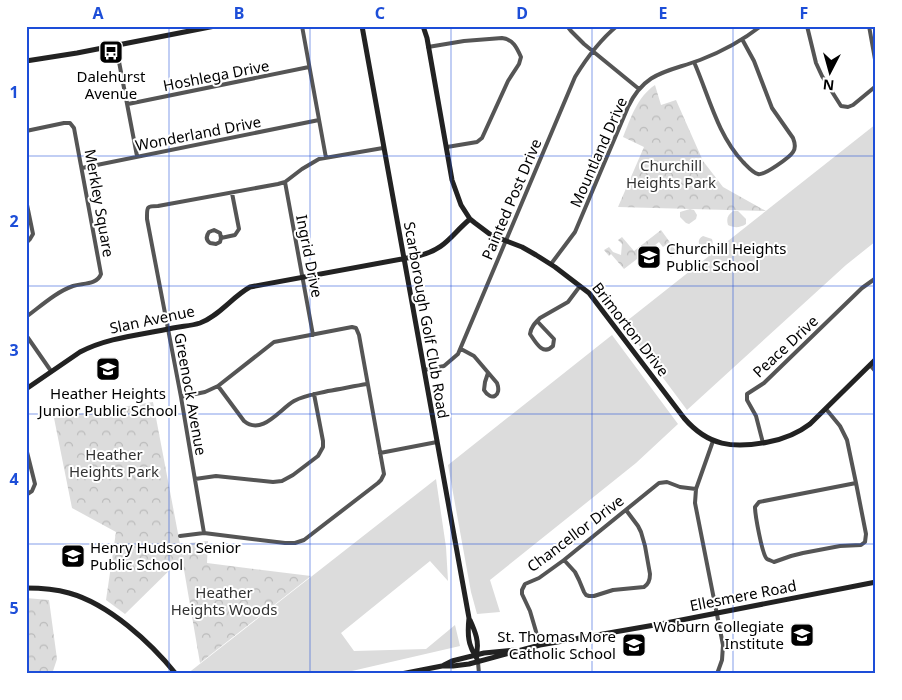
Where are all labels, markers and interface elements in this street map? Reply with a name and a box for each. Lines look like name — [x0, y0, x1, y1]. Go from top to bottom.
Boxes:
text: A — [92, 2, 104, 24]
text: B — [234, 2, 244, 24]
text: C — [375, 2, 385, 24]
text: D — [516, 2, 528, 24]
text: E — [659, 2, 668, 24]
text: F — [800, 2, 808, 24]
bus stop icon: Dalehurst Avenue — [98, 39, 124, 65]
north arrow — [804, 48, 854, 98]
street label: Hoshlega Drive — [161, 55, 271, 95]
place label: Dalehurst Avenue — [76, 66, 146, 103]
text: N — [822, 75, 835, 95]
text: 1 — [9, 81, 19, 103]
street label: Mountland Drive — [565, 94, 631, 210]
street label: Wonderland Drive — [133, 111, 263, 155]
street label: Painted Post Drive — [477, 136, 545, 262]
street label: Merkley Square — [81, 147, 119, 259]
park label: Churchill Heights Park — [626, 155, 716, 192]
text: 2 — [9, 210, 19, 232]
street label: Ingrid Drive — [292, 213, 328, 299]
street label: Scarborough Golf Club Road — [400, 220, 454, 420]
place label: Churchill Heights Public School — [666, 238, 786, 275]
school or university icon: Churchill Heights Public School — [636, 244, 662, 270]
street label: Brimorton Drive — [588, 278, 674, 380]
street label: Slan Avenue — [108, 300, 196, 338]
street label: Peace Drive — [748, 311, 822, 381]
street label: Greenock Avenue — [170, 331, 212, 457]
text: 3 — [9, 339, 19, 361]
school or university icon: Heather Heights Junior Public School — [95, 356, 121, 382]
place label: Heather Heights Junior Public School — [37, 383, 177, 420]
park label: Heather Heights Park — [69, 444, 159, 481]
text: 4 — [9, 468, 19, 490]
street label: Chancellor Drive — [523, 490, 627, 576]
place label: Henry Hudson Senior Public School — [90, 537, 241, 574]
school or university icon: Henry Hudson Senior Public School — [60, 543, 86, 569]
street label: Ellesmere Road — [688, 575, 798, 615]
park label: Heather Heights Woods — [171, 582, 277, 619]
text: 5 — [9, 597, 19, 619]
place label: Woburn Collegiate Institute — [653, 616, 784, 653]
school or university icon: Woburn Collegiate Institute — [789, 622, 815, 648]
place label: St. Thomas More Catholic School — [497, 626, 616, 663]
school or university icon: St. Thomas More Catholic School — [621, 632, 647, 658]

